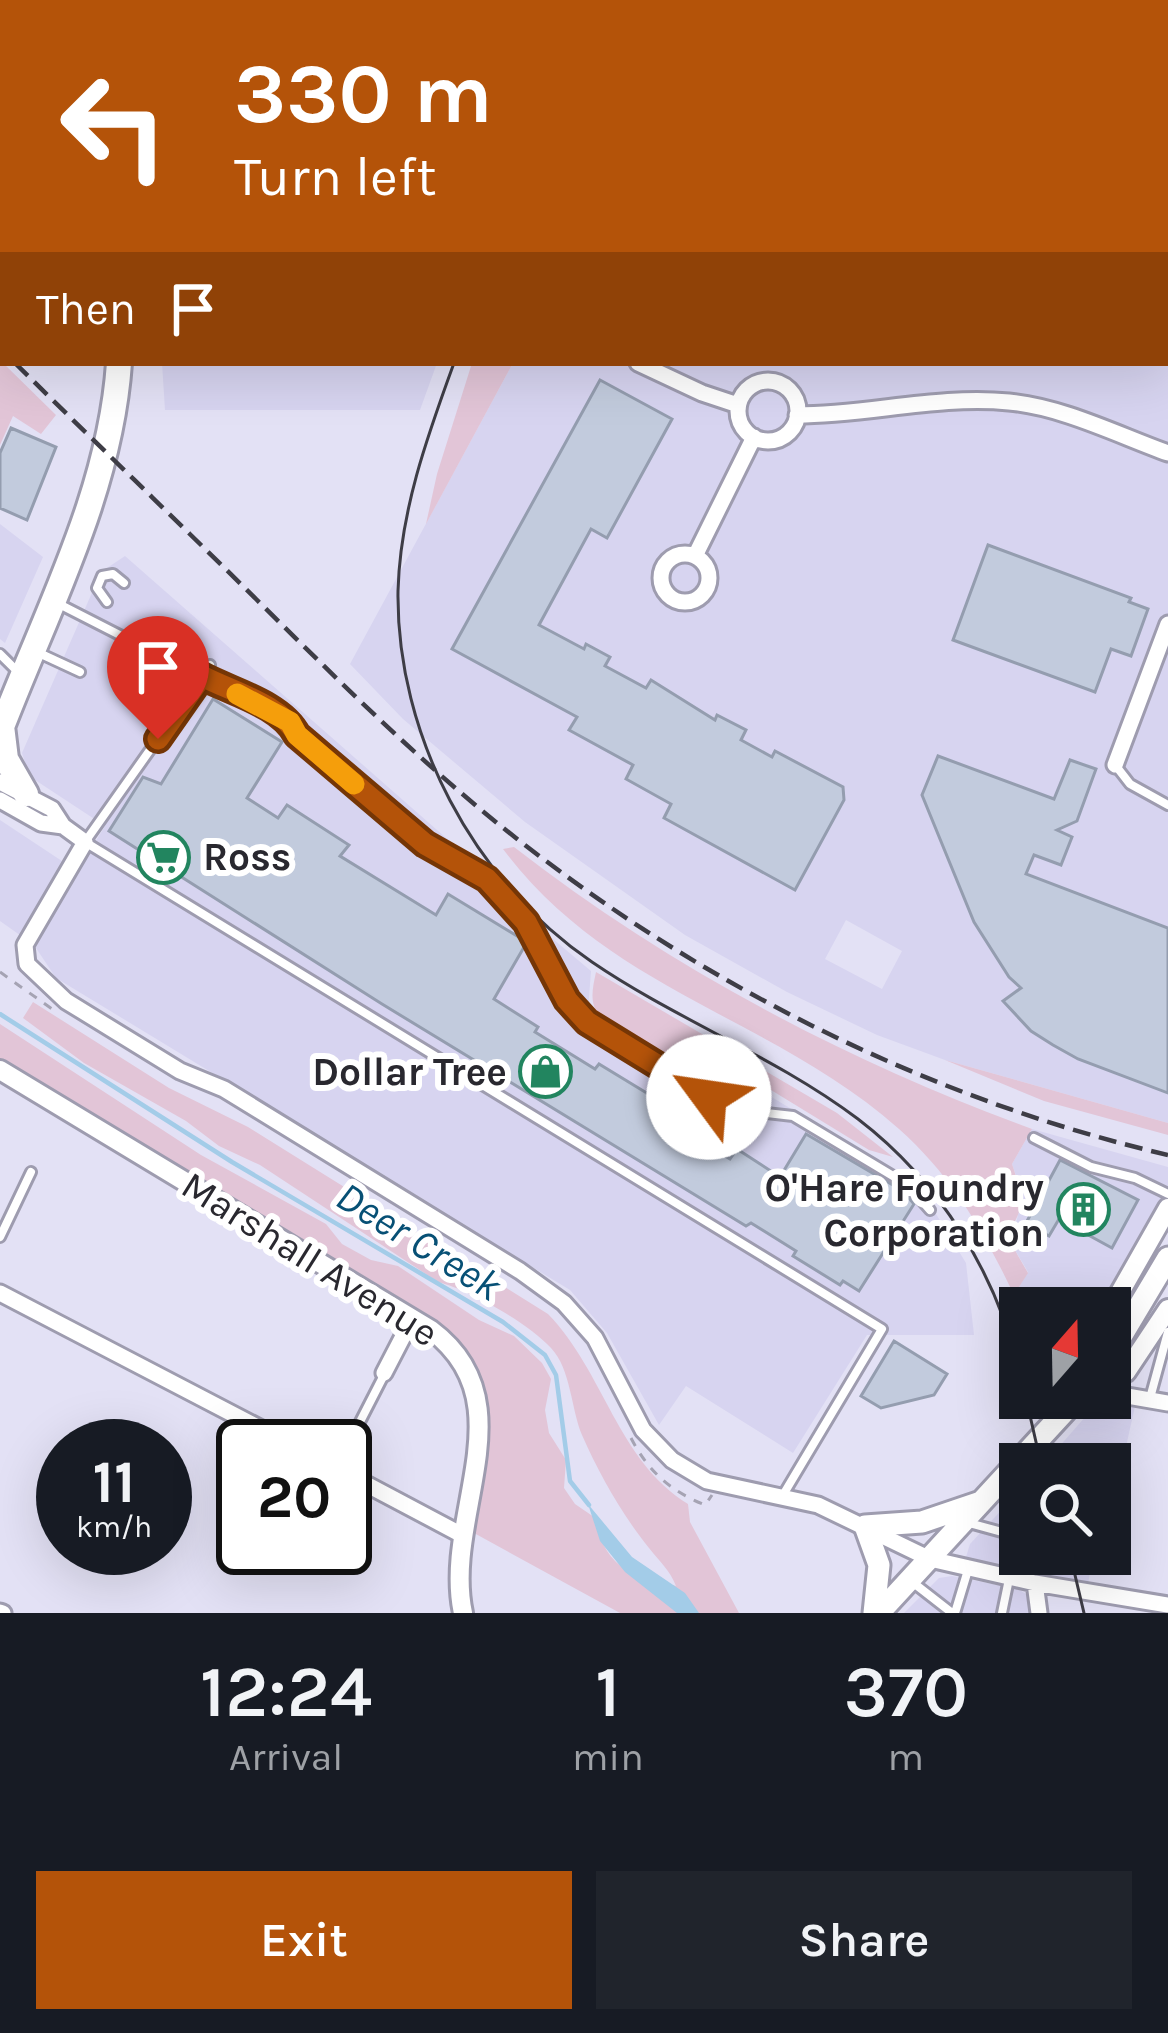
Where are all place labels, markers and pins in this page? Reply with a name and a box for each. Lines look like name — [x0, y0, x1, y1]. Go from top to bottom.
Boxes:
pin — [107, 616, 209, 739]
supermarket icon: Ross — [136, 829, 192, 885]
place label: Ross — [203, 834, 291, 880]
shop icon: Dollar Tree — [518, 1044, 574, 1100]
place label: Dollar Tree — [312, 1049, 507, 1095]
place label: O'Hare Foundry Corporation — [764, 1165, 1044, 1256]
building icon: O'Hare Foundry Corporation — [1055, 1182, 1111, 1238]

